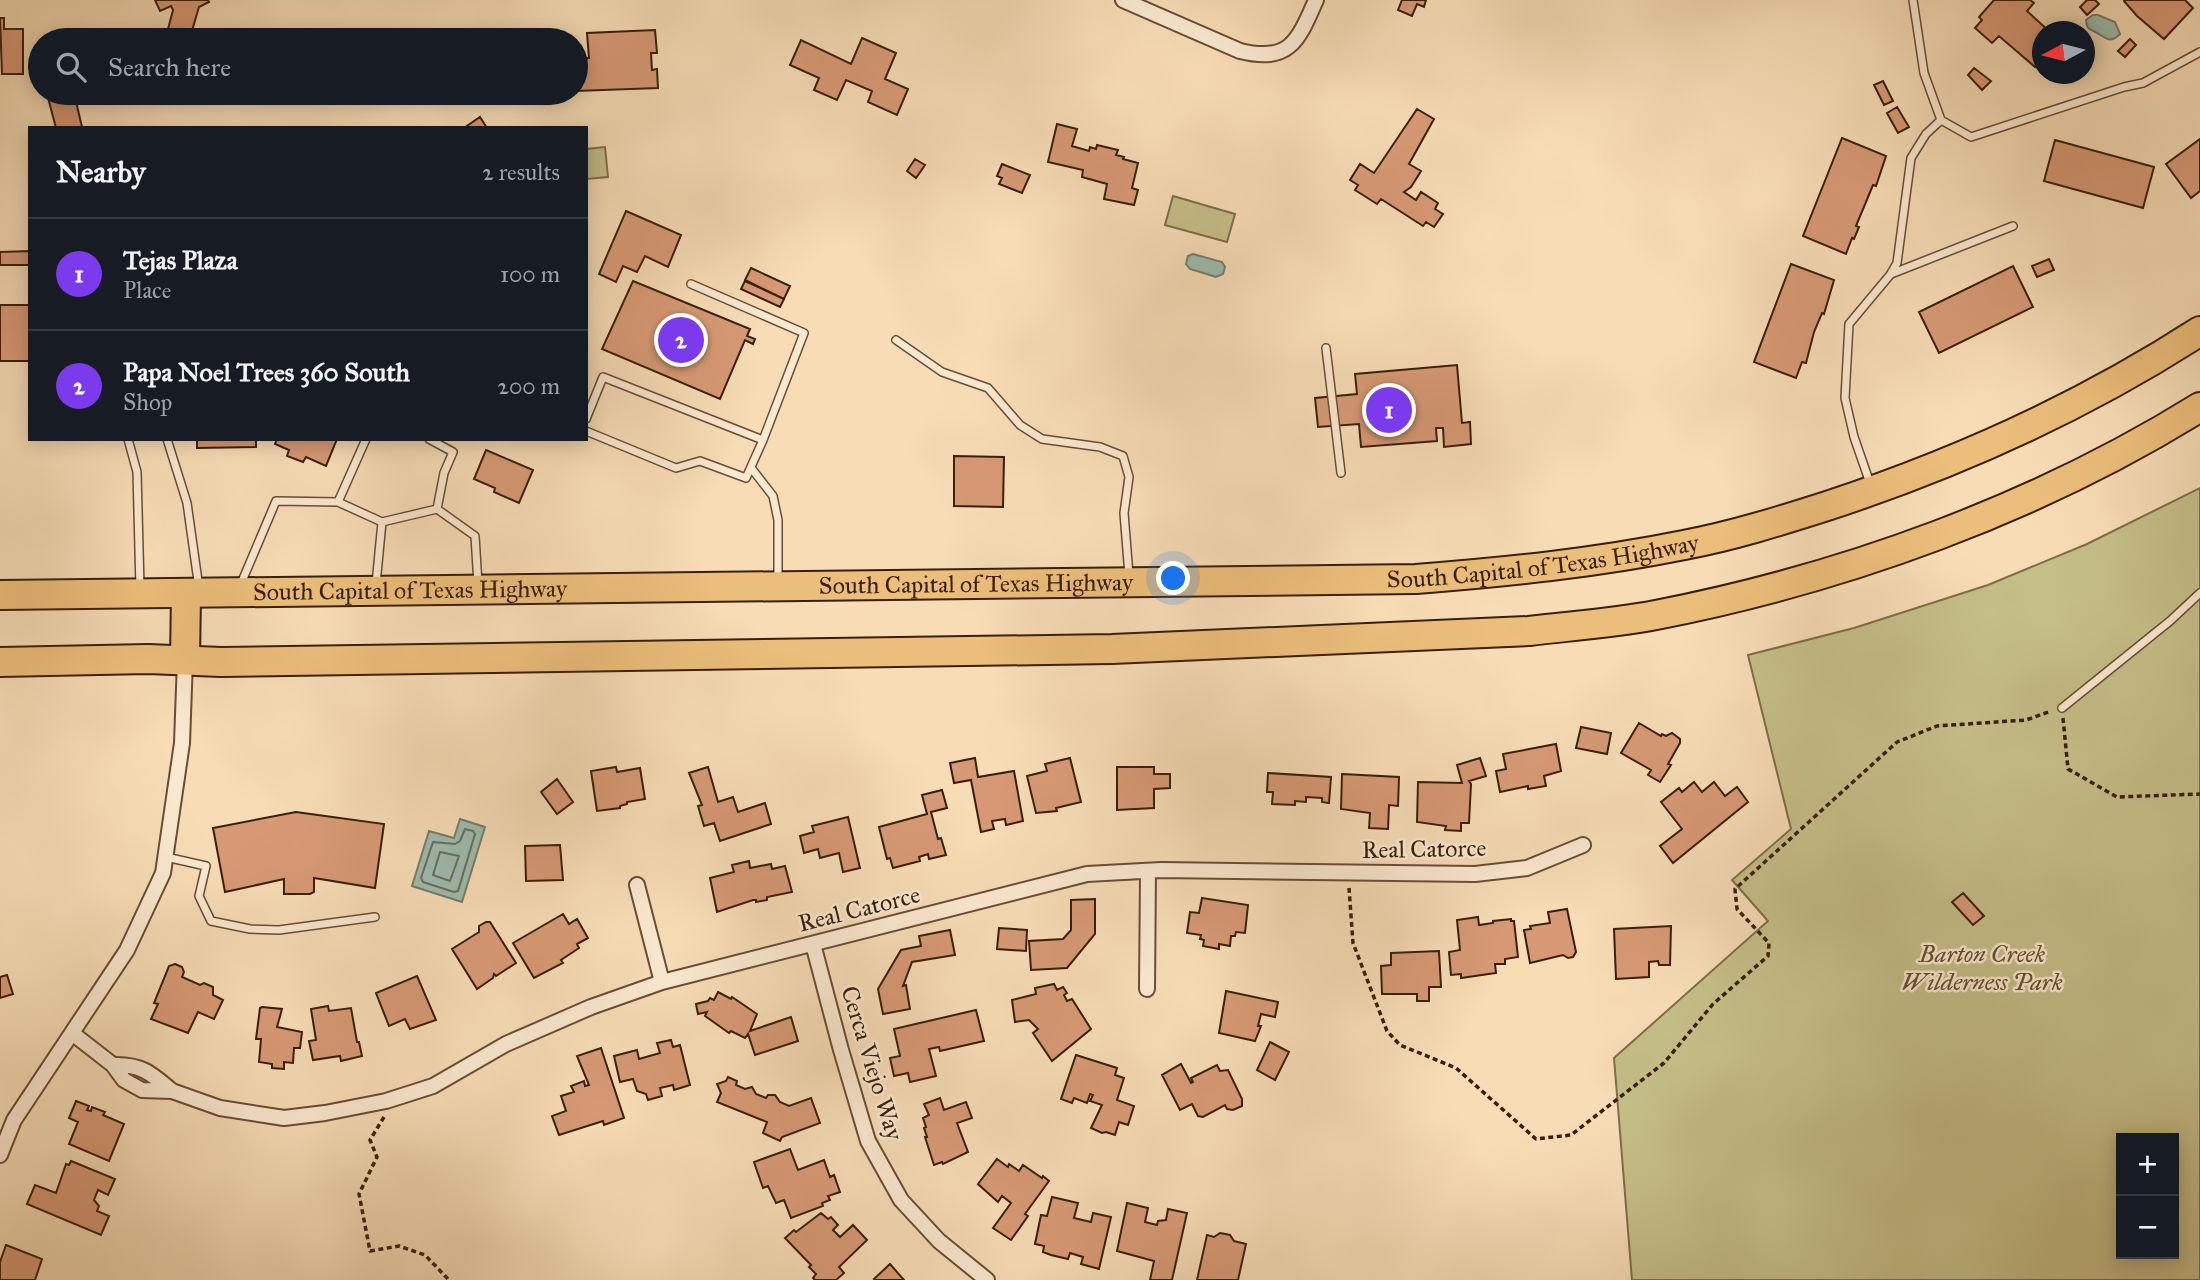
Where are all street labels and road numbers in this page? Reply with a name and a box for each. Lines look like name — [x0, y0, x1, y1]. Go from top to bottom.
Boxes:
street label: South Capital of Texas Highway — [1387, 527, 1702, 594]
street label: South Capital of Texas Highway — [819, 567, 1134, 601]
street label: South Capital of Texas Highway — [253, 574, 568, 607]
street label: Real Catorce — [1361, 833, 1487, 865]
street label: Real Catorce — [795, 879, 923, 939]
street label: Cerca Viejo Way — [834, 982, 910, 1145]

